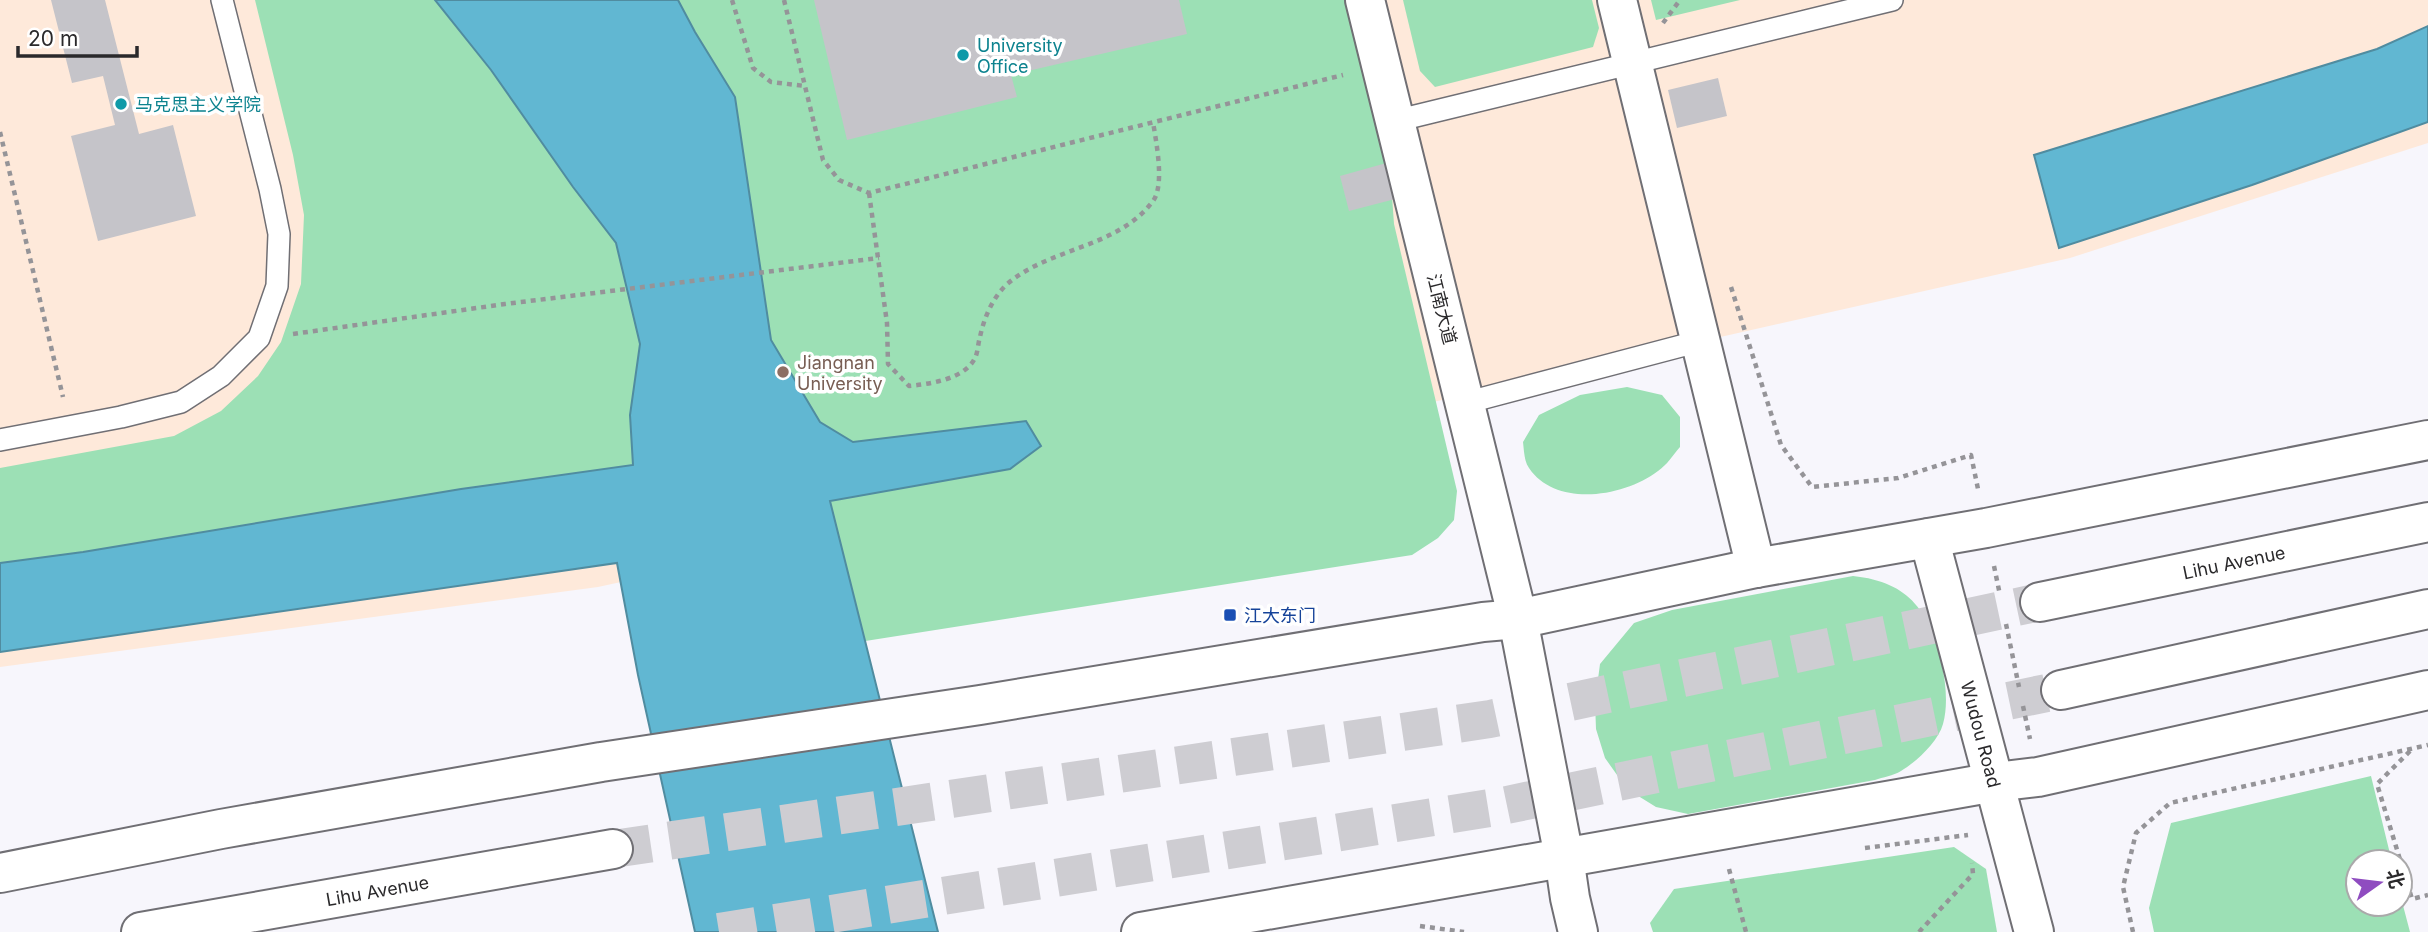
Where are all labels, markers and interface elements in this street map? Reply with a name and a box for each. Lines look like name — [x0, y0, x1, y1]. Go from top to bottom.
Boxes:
scale bar — [18, 14, 136, 58]
text: 20 m — [28, 26, 78, 51]
place label: University Office — [977, 35, 1063, 77]
marker: University Office — [955, 47, 971, 63]
place label: 马克思主义学院 — [135, 94, 261, 115]
marker: 马克思主义学院 — [113, 96, 129, 112]
street label: 江南大道 — [1423, 272, 1461, 346]
place label: Jiangnan University — [797, 352, 883, 394]
marker: Jiangnan University — [775, 364, 791, 380]
street label: Lihu Avenue — [2181, 541, 2287, 583]
place label: 江大东门 — [1244, 605, 1316, 626]
marker: 江大东门 — [1222, 607, 1238, 623]
street label: Wudou Road — [1957, 679, 2006, 790]
north arrow — [2344, 848, 2414, 918]
text: 北 — [2382, 867, 2408, 891]
street label: Lihu Avenue — [324, 871, 430, 910]

